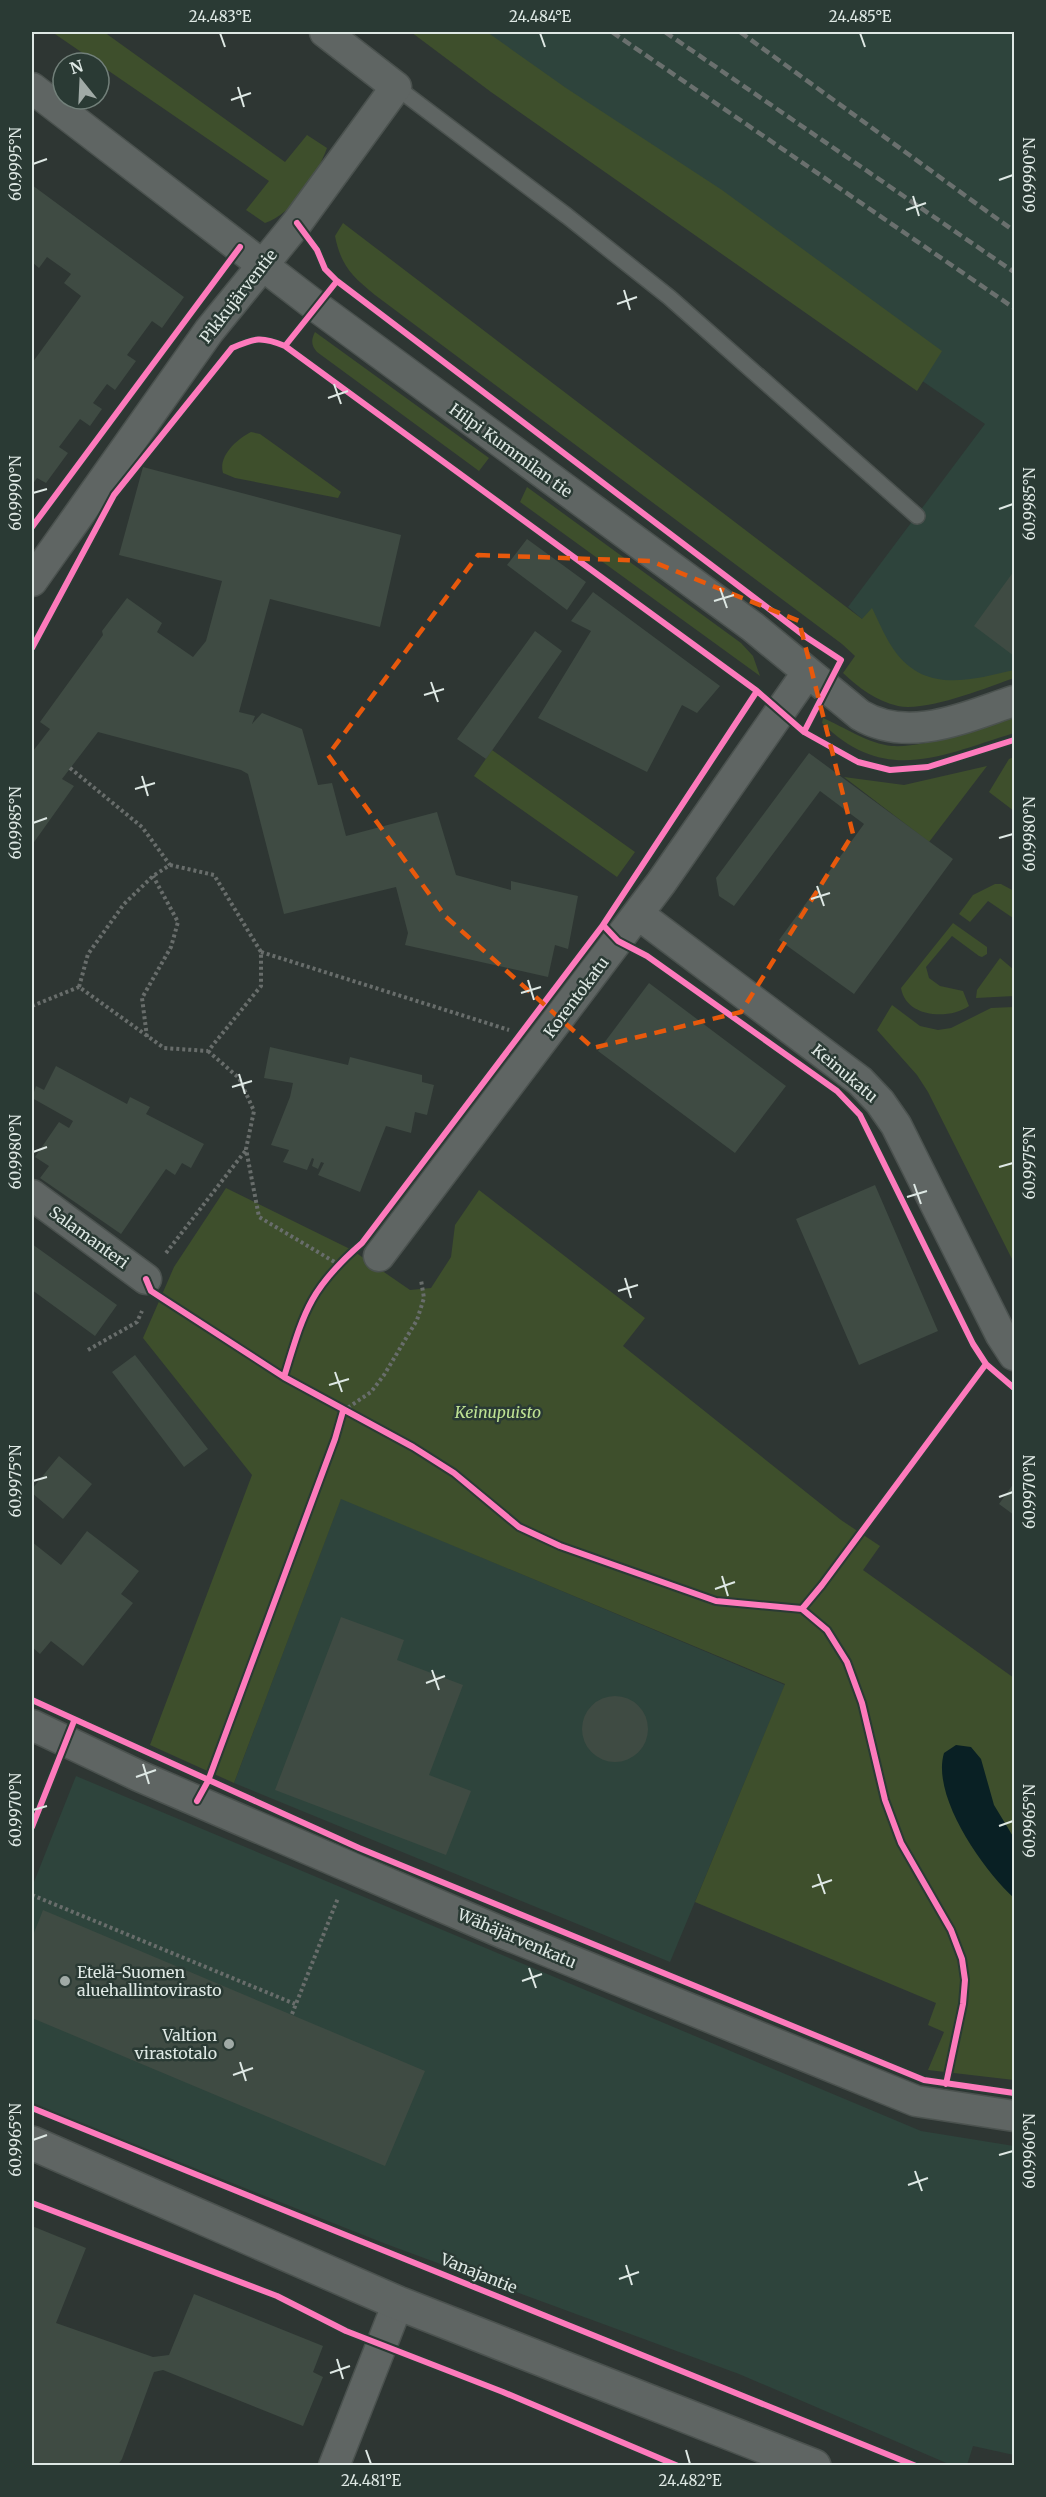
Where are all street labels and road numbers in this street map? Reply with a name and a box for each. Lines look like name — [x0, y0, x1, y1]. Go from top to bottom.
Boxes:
street label: Pikkujärventie — [195, 245, 281, 347]
street label: Hilpi Kummilan tie — [446, 399, 576, 501]
street label: Korentokatu — [539, 953, 613, 1041]
street label: Keinukatu — [808, 1040, 882, 1106]
street label: Salamanteri — [45, 1201, 133, 1273]
street label: Wähäjärvenkatu — [454, 1904, 579, 1972]
street label: Vanajantie — [437, 2248, 520, 2297]

